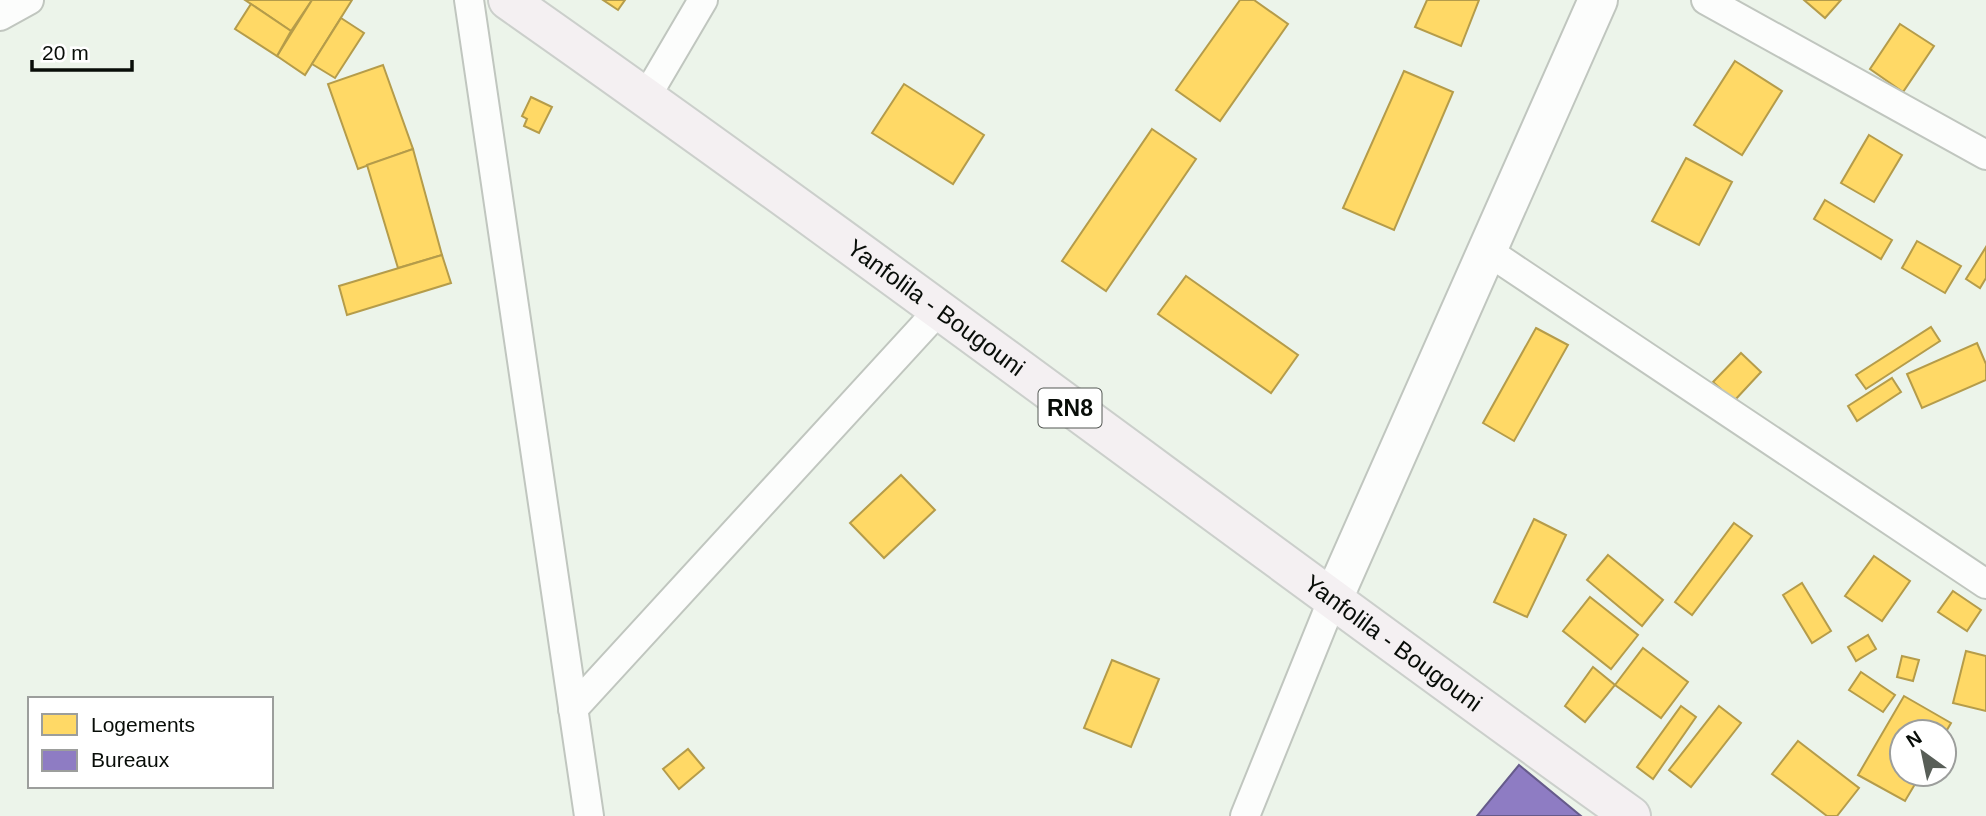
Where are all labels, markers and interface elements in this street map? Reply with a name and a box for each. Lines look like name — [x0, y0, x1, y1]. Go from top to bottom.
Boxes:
scale bar — [32, 28, 131, 72]
text: 20 m — [42, 41, 89, 64]
street label: Yanfolila - Bougouni — [842, 233, 1030, 381]
road number: RN8 — [1038, 388, 1102, 428]
street label: Yanfolila - Bougouni — [1299, 569, 1487, 717]
legend — [28, 697, 273, 788]
text: Logements — [91, 713, 195, 736]
north arrow — [1888, 718, 1958, 788]
text: N — [1903, 727, 1925, 752]
text: Bureaux — [91, 748, 170, 771]

